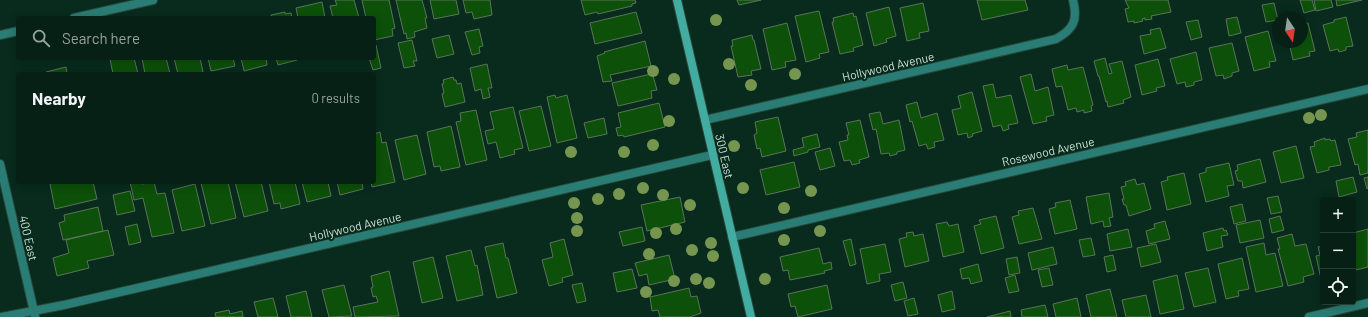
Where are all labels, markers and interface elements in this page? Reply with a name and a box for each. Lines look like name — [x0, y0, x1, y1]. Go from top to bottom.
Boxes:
north arrow — [1272, 12, 1308, 48]
search box — [16, 16, 376, 60]
icon: search — [30, 27, 52, 49]
text: Search here — [62, 29, 140, 47]
street label: Hollywood Avenue — [841, 49, 935, 83]
text: Nearby — [32, 88, 86, 108]
text: 0 results — [311, 90, 360, 106]
street label: 300 East — [713, 132, 737, 180]
street label: Rosewood Avenue — [1000, 134, 1096, 168]
map controls — [1320, 197, 1356, 305]
button: + — [1320, 197, 1356, 233]
street label: Hollywood Avenue — [308, 209, 402, 243]
street label: 400 East — [17, 214, 41, 262]
button: − — [1320, 233, 1356, 269]
button: locate — [1320, 269, 1356, 305]

